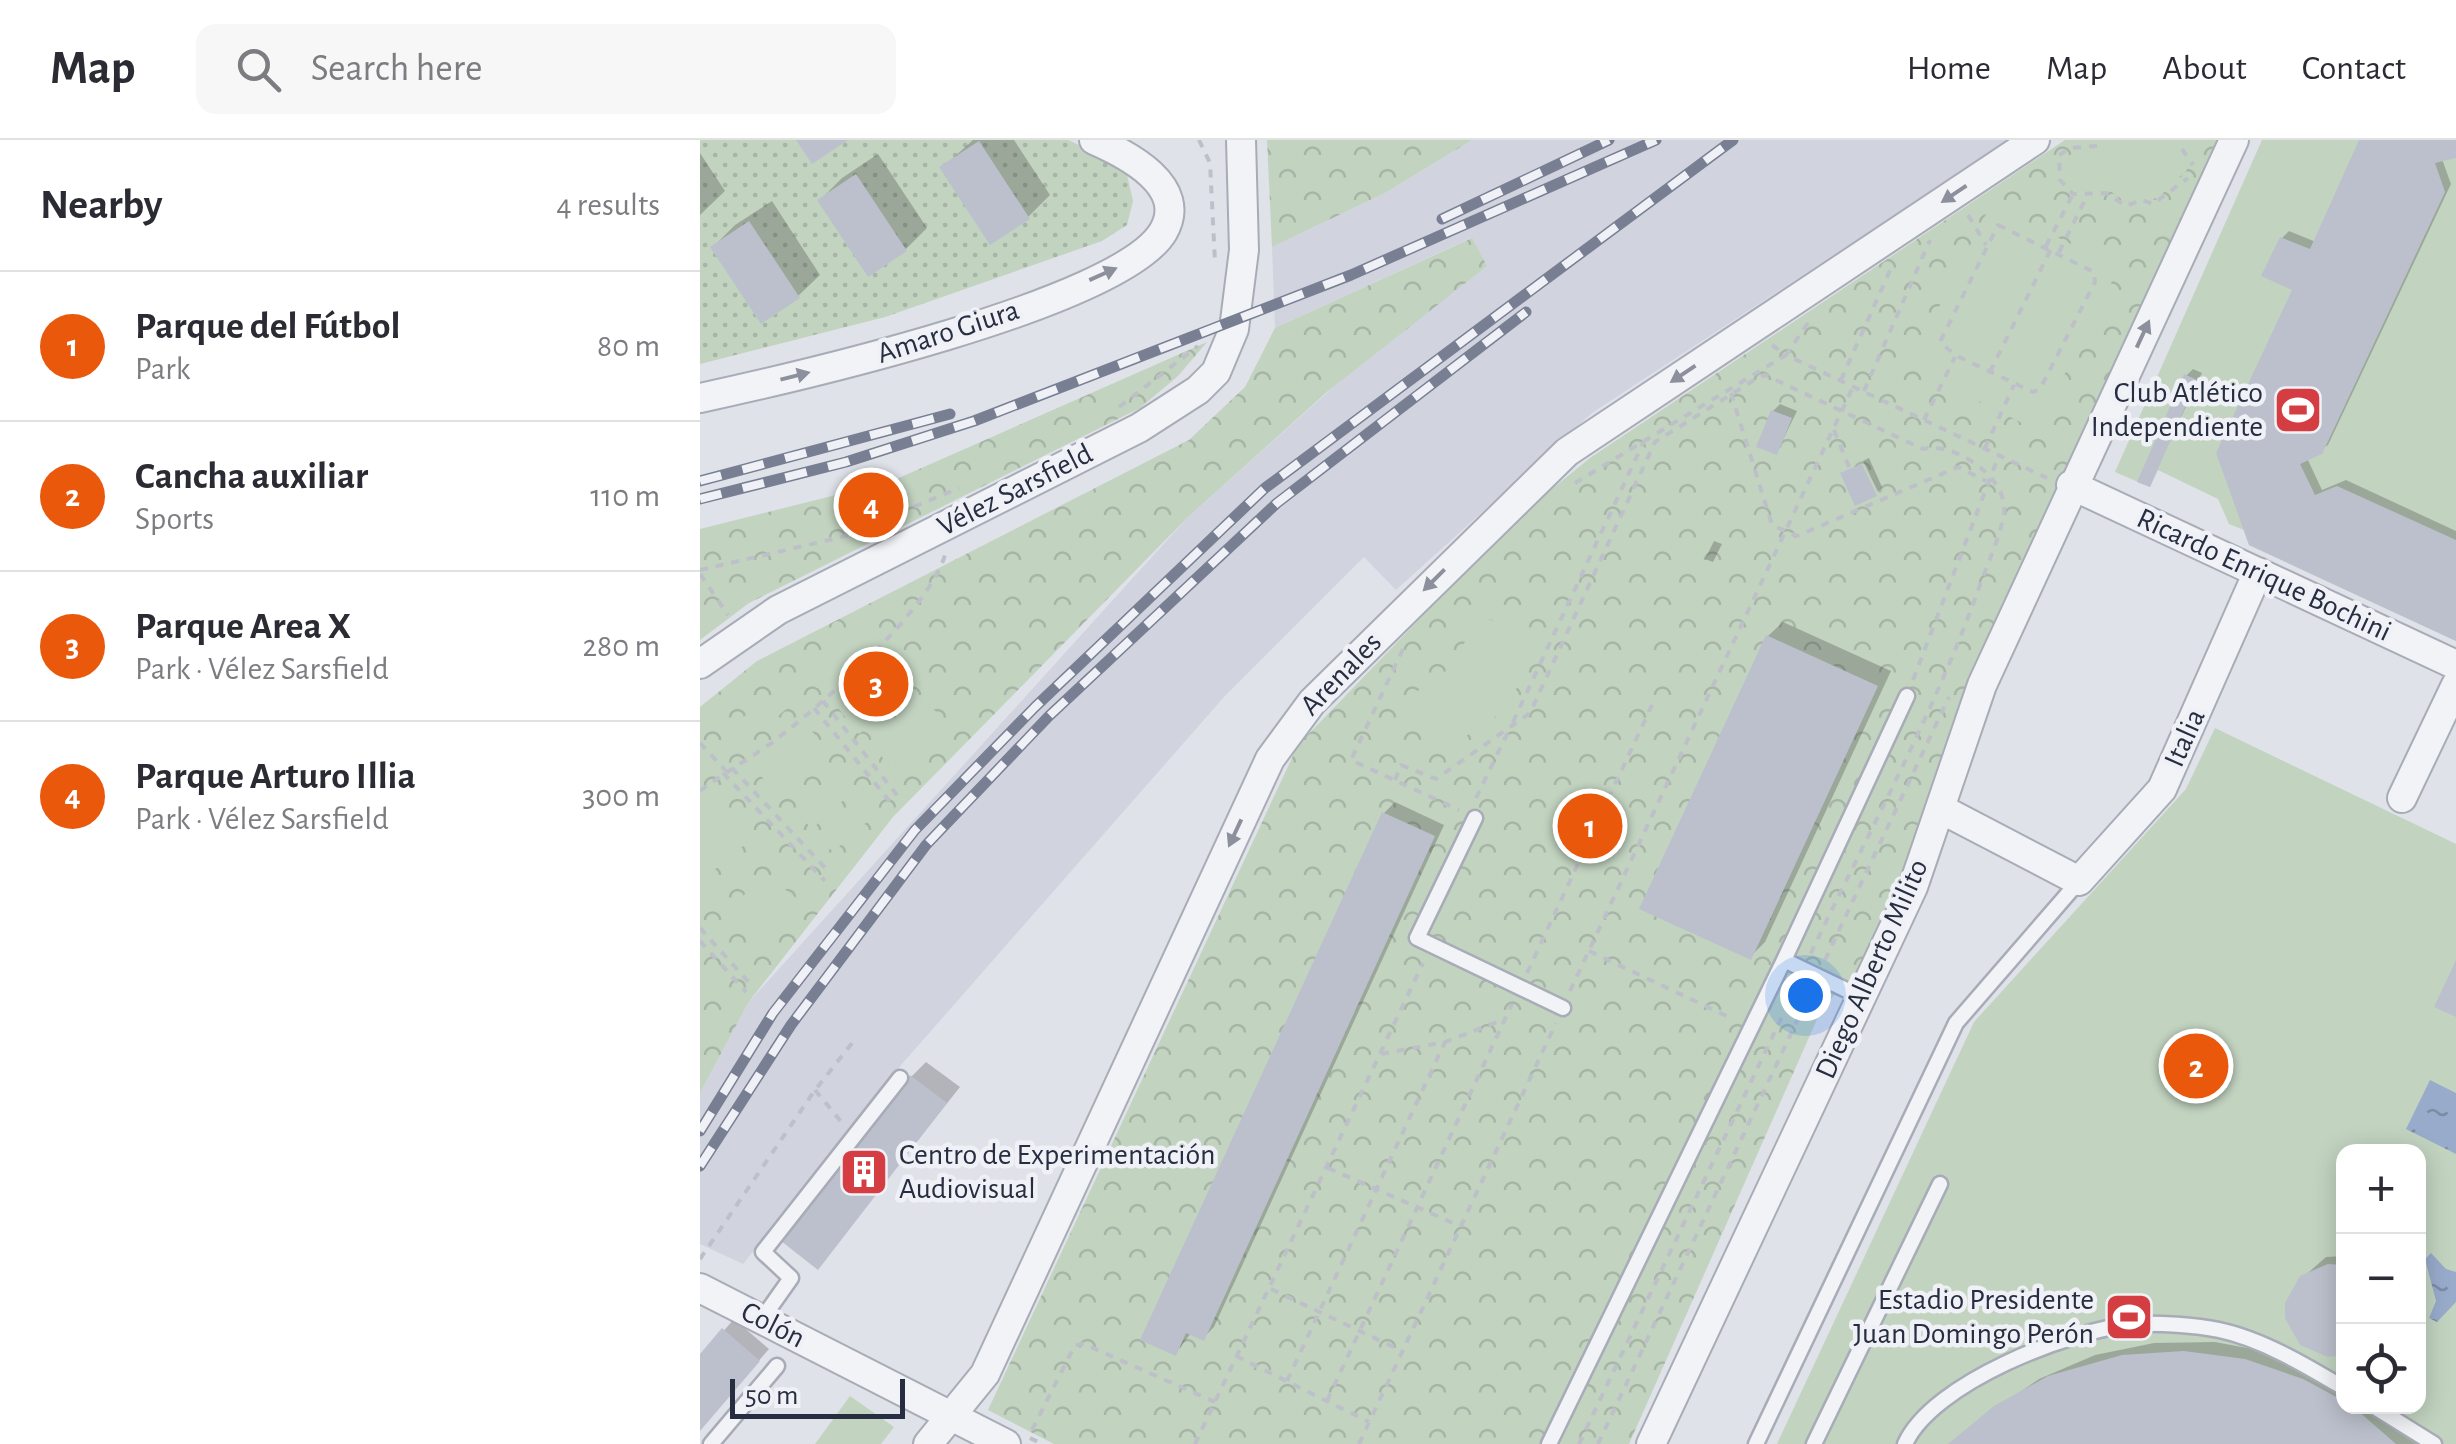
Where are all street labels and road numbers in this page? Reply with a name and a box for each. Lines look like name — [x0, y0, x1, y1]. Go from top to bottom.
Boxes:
street label: Amaro Giura — [873, 295, 1023, 369]
street label: Vélez Sarsfield — [933, 438, 1097, 542]
street label: Ricardo Enrique Bochini — [2132, 503, 2396, 647]
street label: Arenales — [1295, 627, 1387, 721]
street label: Italia — [2159, 705, 2211, 771]
street label: Diego Alberto Milito — [1810, 855, 1934, 1083]
street label: Colón — [736, 1296, 810, 1354]

